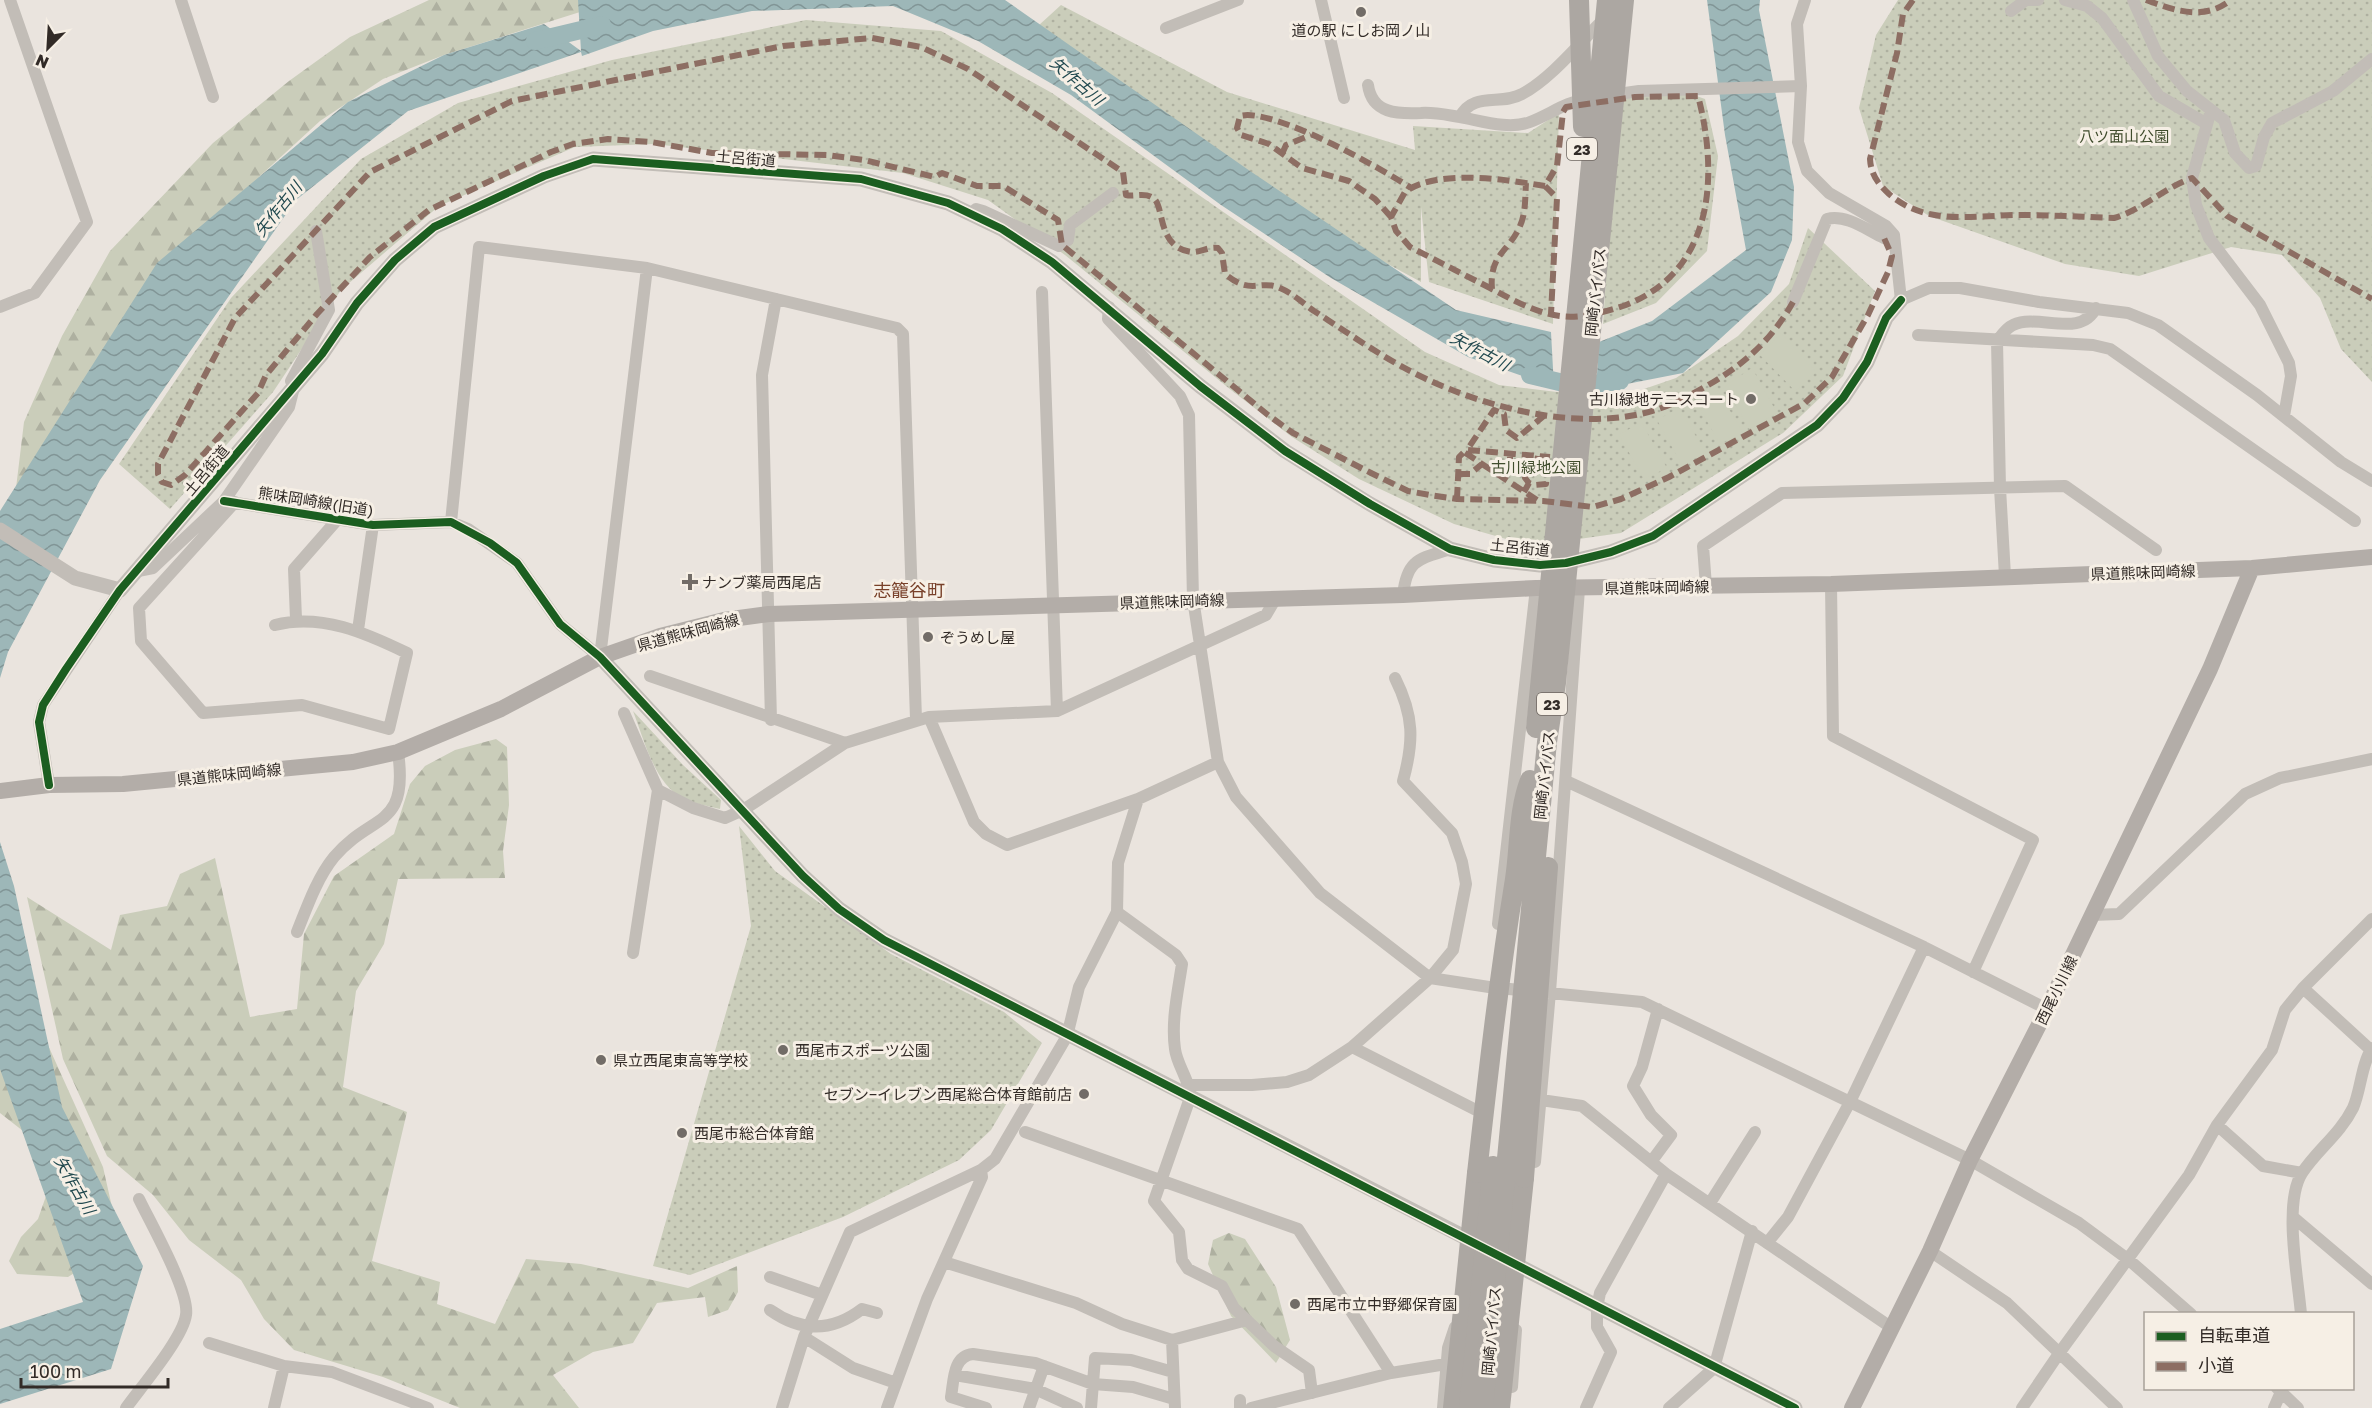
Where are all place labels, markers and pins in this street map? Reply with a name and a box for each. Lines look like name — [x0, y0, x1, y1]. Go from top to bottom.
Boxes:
marker: 道の駅 にしお岡ノ山 — [1354, 5, 1368, 19]
place label: 道の駅 にしお岡ノ山 — [1292, 21, 1430, 39]
place label: 古川緑地テニスコート — [1589, 390, 1739, 408]
marker: 古川緑地テニスコート — [1744, 392, 1758, 406]
place label: ナンブ薬局西尾店 — [702, 573, 822, 591]
marker: ナンブ薬局西尾店 — [683, 575, 697, 589]
place label: ぞうめし屋 — [940, 628, 1015, 646]
marker: ぞうめし屋 — [921, 630, 935, 644]
place label: 西尾市スポーツ公園 — [795, 1041, 930, 1059]
marker: 西尾市スポーツ公園 — [776, 1043, 790, 1057]
place label: 県立西尾東高等学校 — [613, 1051, 748, 1069]
marker: 県立西尾東高等学校 — [594, 1053, 608, 1067]
place label: セブン−イレブン西尾総合体育館前店 — [824, 1085, 1072, 1103]
marker: セブン−イレブン西尾総合体育館前店 — [1077, 1087, 1091, 1101]
place label: 西尾市総合体育館 — [694, 1124, 814, 1142]
marker: 西尾市総合体育館 — [675, 1126, 689, 1140]
place label: 西尾市立中野郷保育園 — [1307, 1295, 1457, 1313]
marker: 西尾市立中野郷保育園 — [1288, 1297, 1302, 1311]

